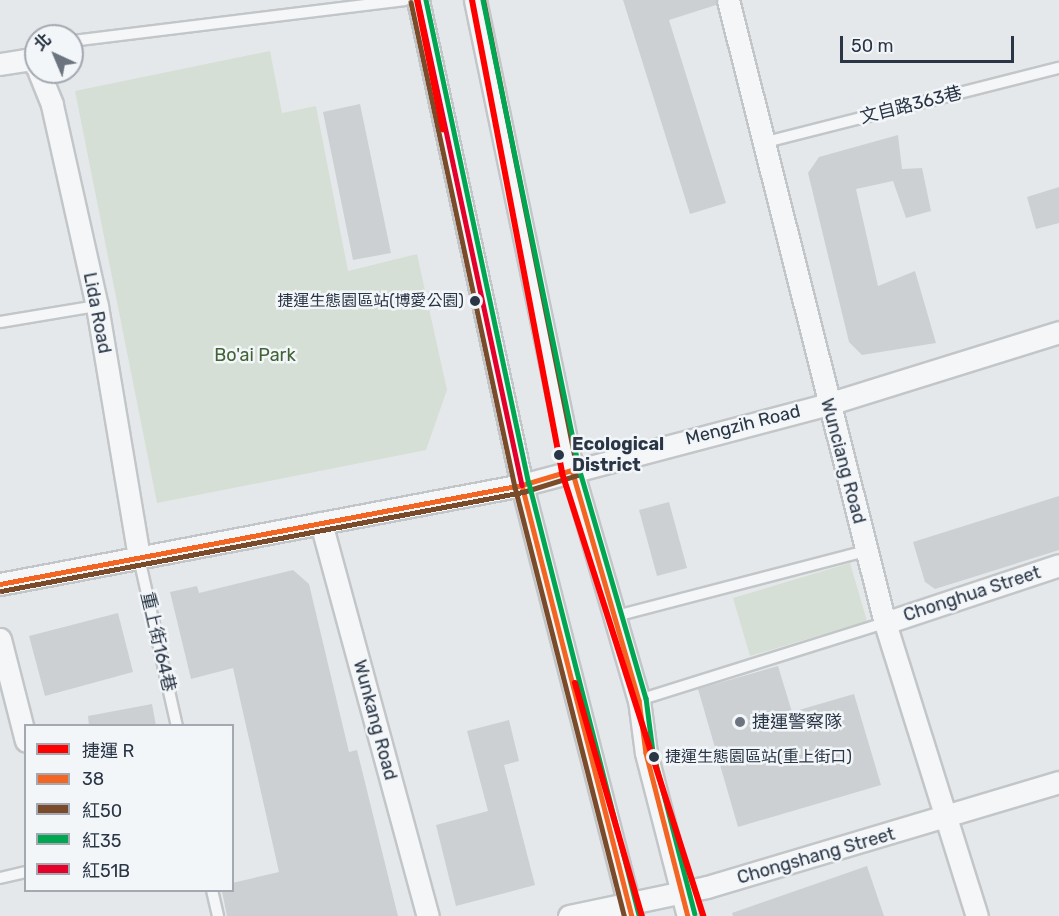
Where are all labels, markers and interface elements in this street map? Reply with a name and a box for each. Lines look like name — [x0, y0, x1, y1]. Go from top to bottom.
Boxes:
north arrow — [24, 24, 84, 84]
scale bar — [843, 24, 1017, 62]
text: 北 — [30, 30, 55, 55]
text: 50 m — [851, 35, 894, 57]
street label: 文自路363巷 — [858, 82, 964, 128]
street label: Lida Road — [79, 271, 115, 355]
place label: 捷運生態園區站(博愛公園) — [277, 291, 464, 311]
marker: 捷運生態園區站(博愛公園) — [469, 295, 481, 307]
park label: Bo'ai Park — [214, 344, 296, 366]
street label: Wunciang Road — [816, 396, 870, 526]
street label: Mengzih Road — [683, 400, 803, 450]
place label: Ecological District — [572, 434, 664, 476]
marker: Ecological District — [550, 446, 568, 464]
street label: Chonghua Street — [901, 562, 1043, 626]
street label: 重上街164巷 — [136, 590, 180, 694]
street label: Wunkang Road — [349, 657, 401, 783]
place label: 捷運警察隊 — [752, 711, 842, 733]
marker: 捷運警察隊 — [733, 715, 747, 729]
legend — [24, 724, 234, 892]
text: 捷運 R — [82, 740, 134, 762]
place label: 捷運生態園區站(重上街口) — [665, 747, 852, 767]
marker: 捷運生態園區站(重上街口) — [648, 751, 660, 763]
text: 38 — [82, 768, 104, 790]
text: 紅50 — [82, 800, 122, 822]
street label: Chongshang Street — [735, 823, 897, 889]
text: 紅35 — [82, 830, 122, 852]
text: 紅51B — [82, 860, 130, 882]

